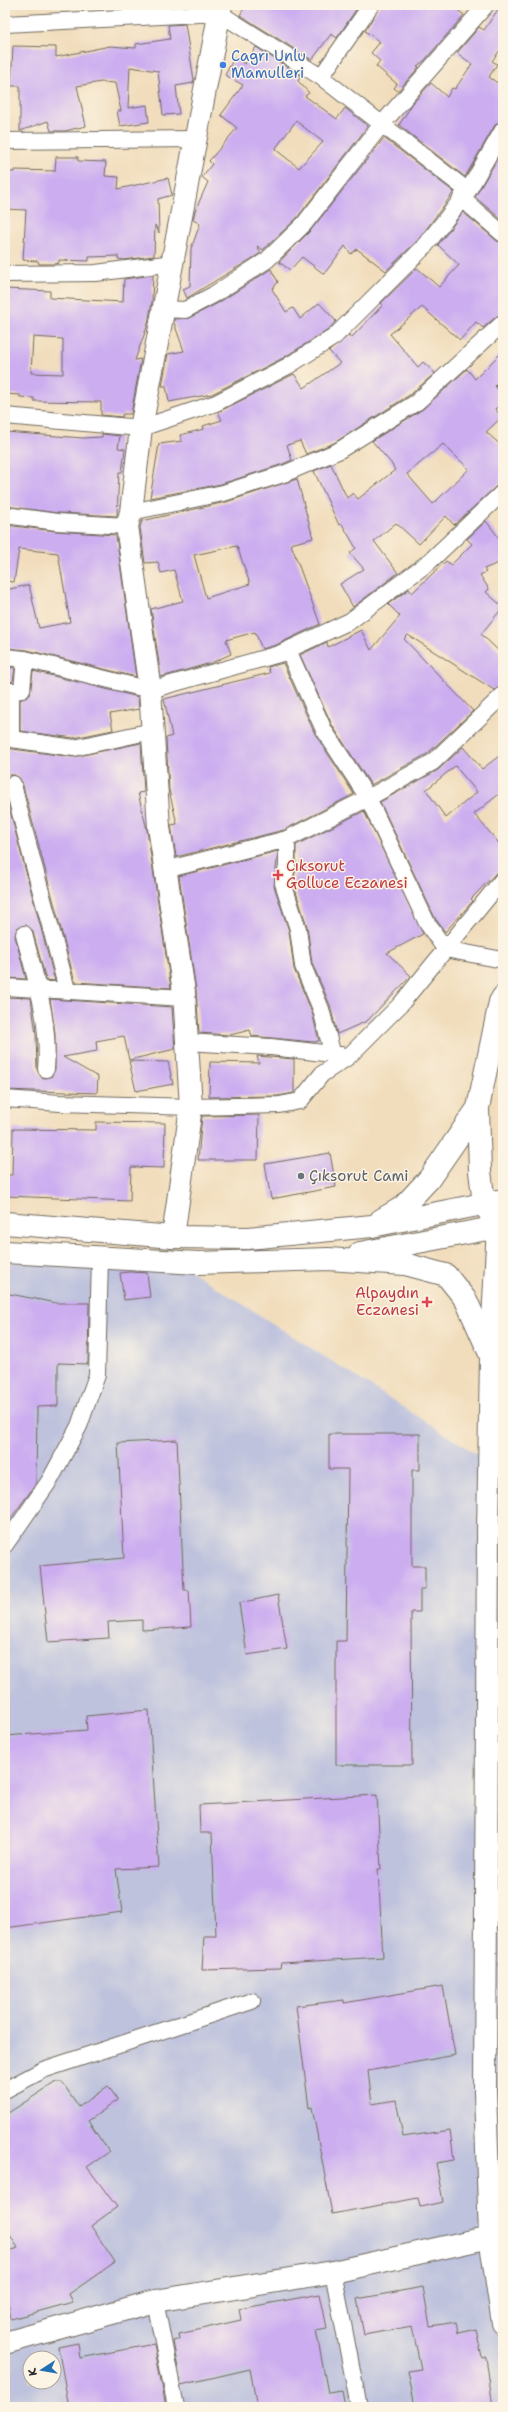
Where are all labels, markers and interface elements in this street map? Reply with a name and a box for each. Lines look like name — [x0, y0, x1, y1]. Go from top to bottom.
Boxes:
place label: Cagrı Unlu Mamulleri — [231, 46, 306, 83]
marker: Cagrı Unlu Mamulleri — [218, 60, 228, 70]
place label: Cıksorut Golluce Eczanesi — [286, 856, 408, 893]
marker: Cıksorut Golluce Eczanesi — [273, 870, 283, 880]
place label: Çıksorut Cami — [309, 1166, 409, 1186]
marker: Çıksorut Cami — [296, 1171, 306, 1181]
place label: Alpaydın Eczanesi — [355, 1283, 419, 1320]
marker: Alpaydın Eczanesi — [422, 1297, 432, 1307]
north arrow — [22, 2350, 62, 2390]
text: K — [24, 2366, 41, 2377]

